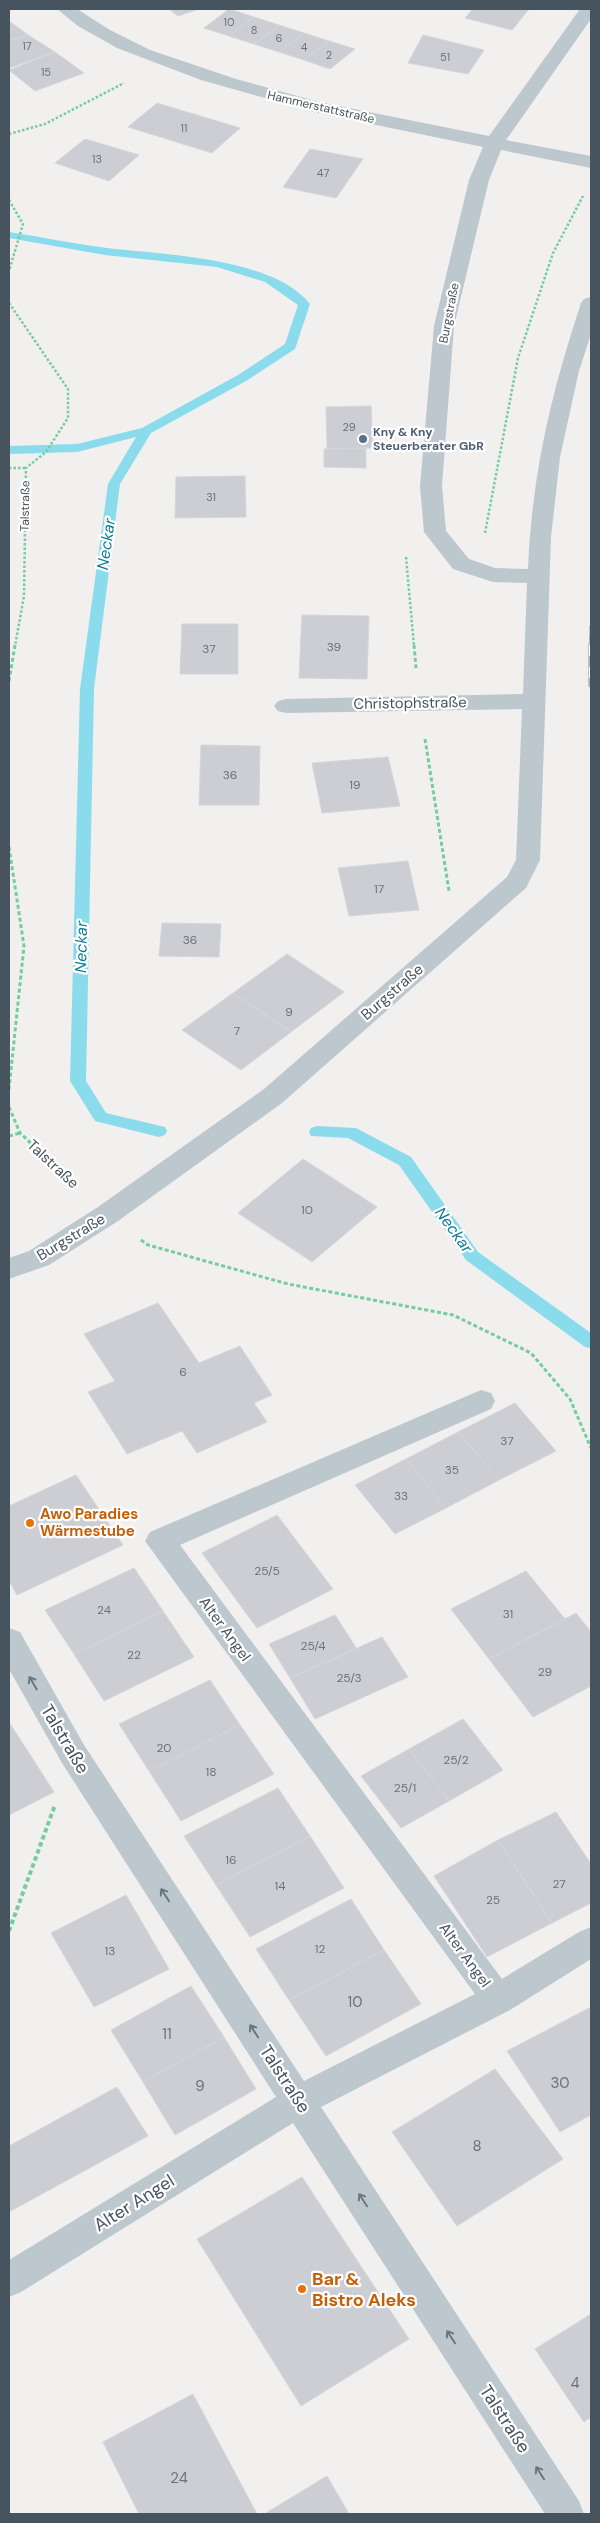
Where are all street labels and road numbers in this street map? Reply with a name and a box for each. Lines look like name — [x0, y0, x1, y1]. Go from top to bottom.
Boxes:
street label: Hammerstattstraße — [266, 87, 376, 127]
street label: Burgstraße — [435, 281, 463, 345]
street label: Talstraße — [17, 480, 33, 532]
street label: Christophstraße — [353, 692, 467, 714]
street label: Burgstraße — [357, 959, 427, 1025]
street label: Talstraße — [23, 1135, 83, 1193]
street label: Burgstraße — [33, 1209, 109, 1265]
street label: Alter Angel — [195, 1593, 255, 1665]
street label: Talstraße — [35, 1700, 95, 1778]
street label: Alter Angel — [435, 1919, 495, 1991]
street label: Talstraße — [254, 2040, 316, 2118]
street label: Alter Angel — [89, 2169, 179, 2237]
street label: Talstraße — [474, 2380, 536, 2458]

